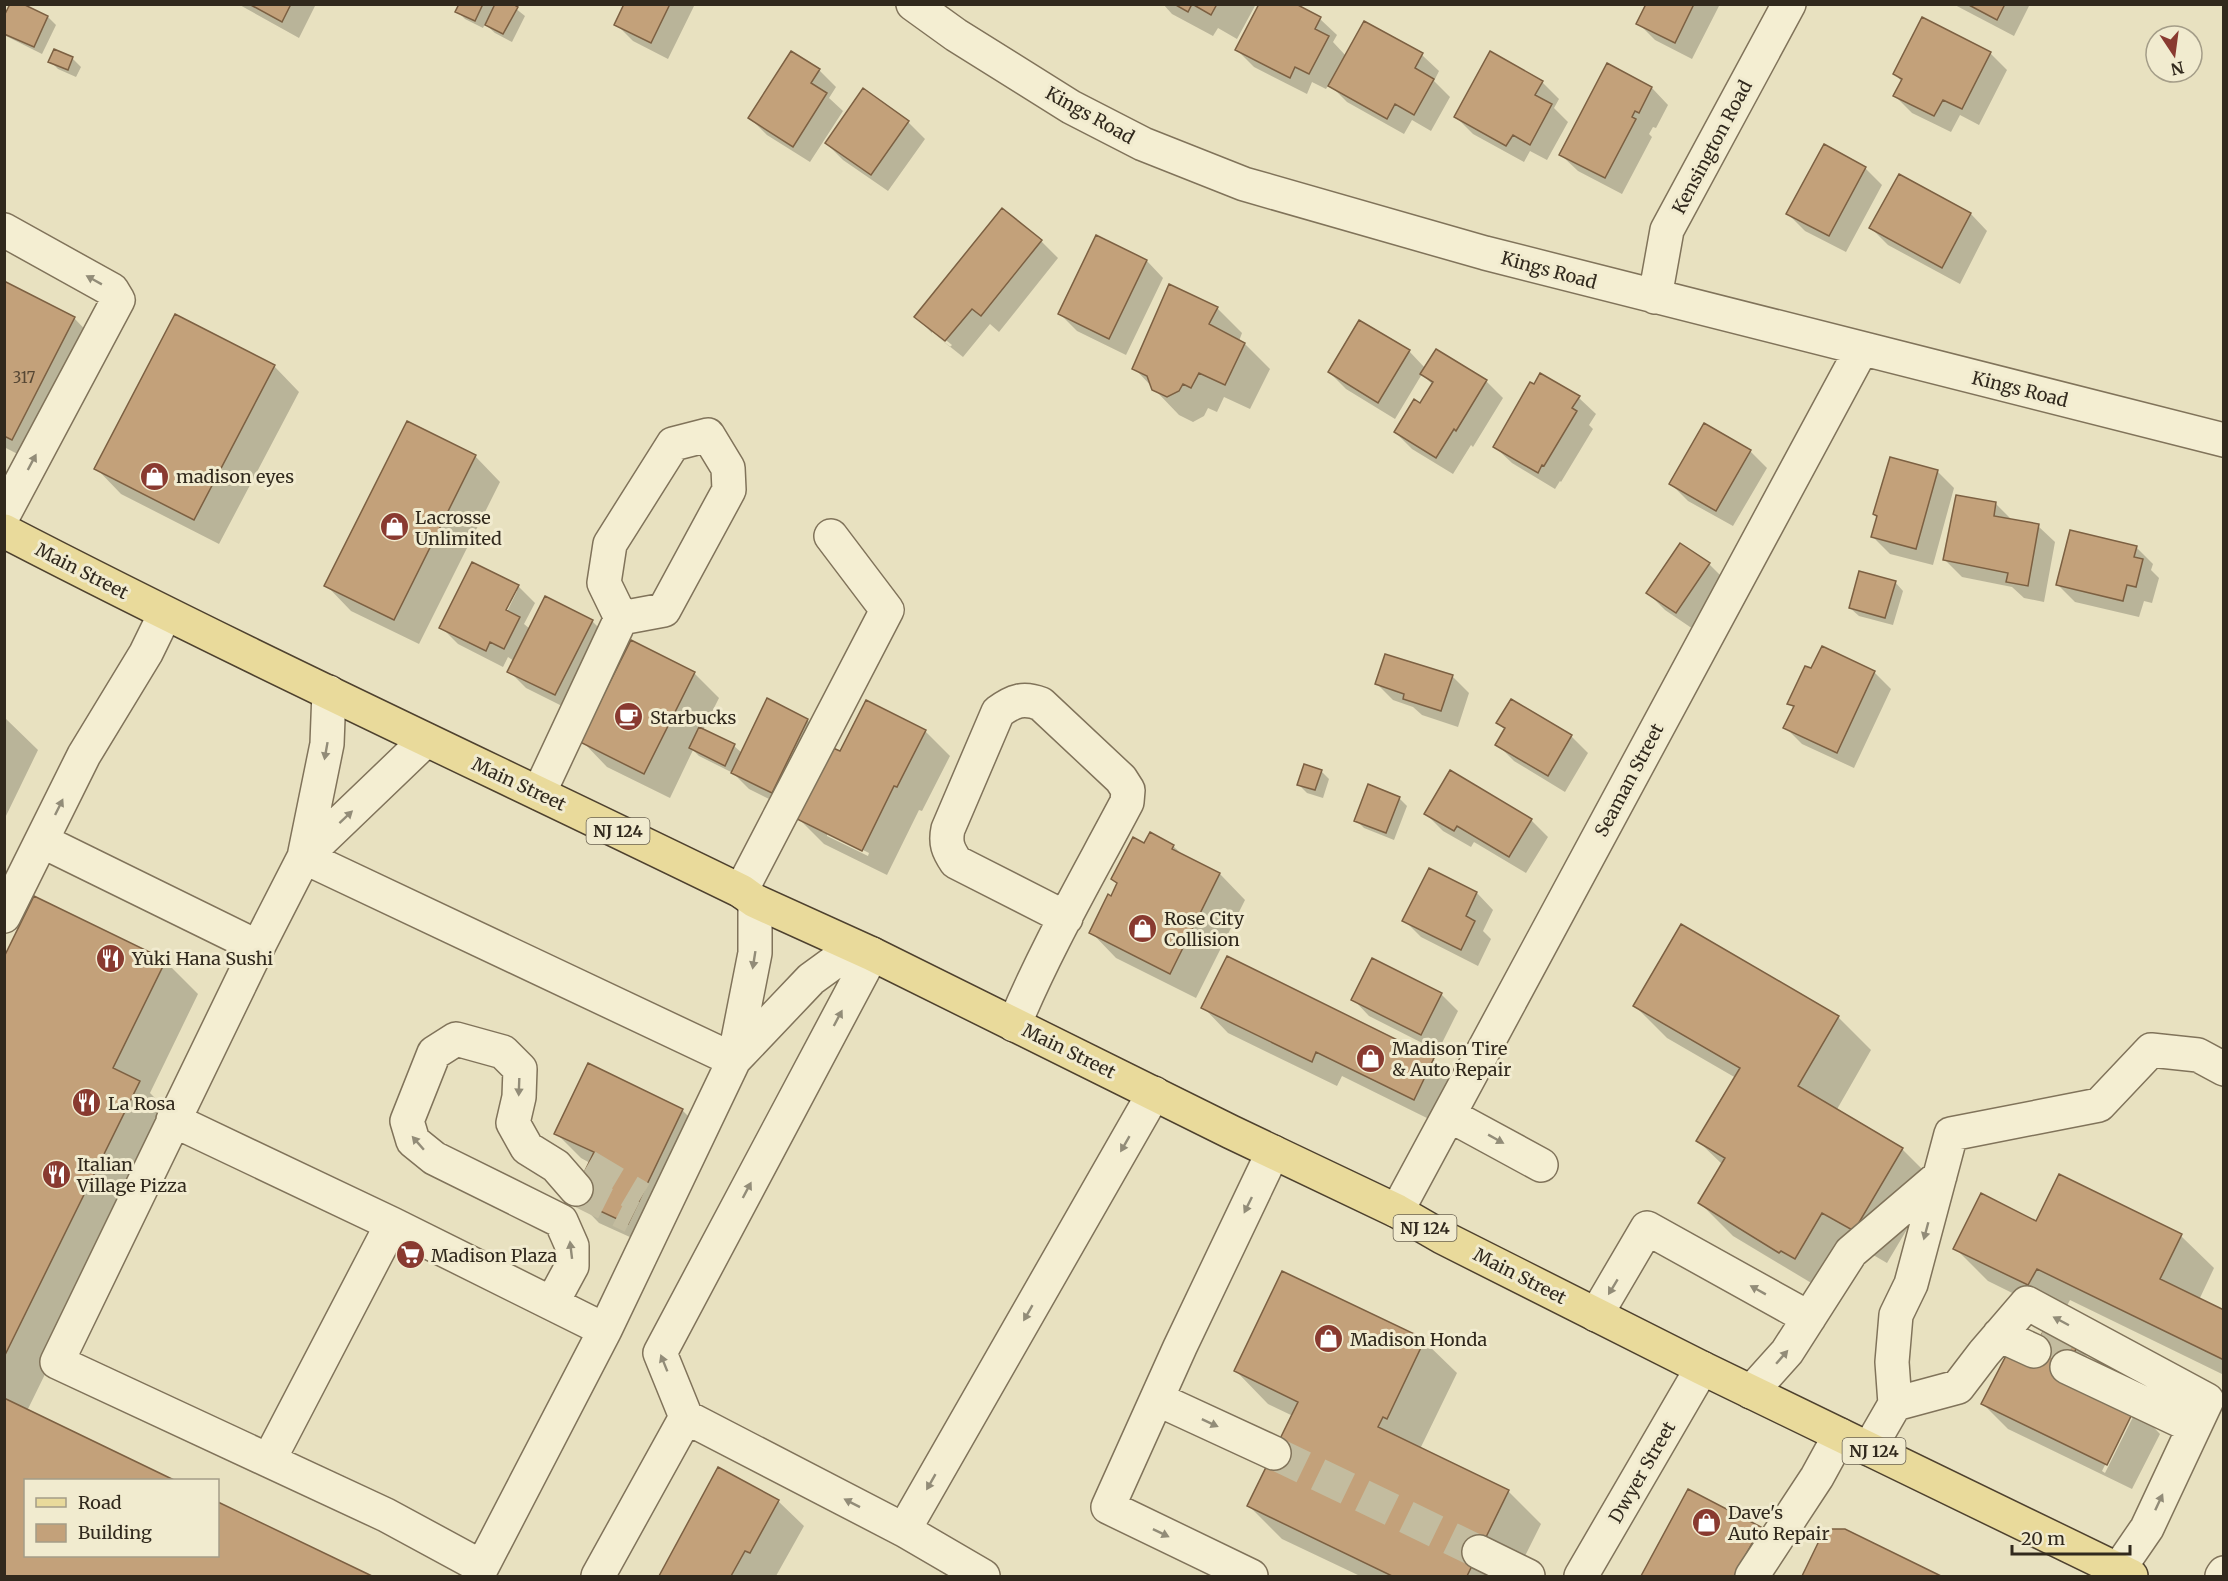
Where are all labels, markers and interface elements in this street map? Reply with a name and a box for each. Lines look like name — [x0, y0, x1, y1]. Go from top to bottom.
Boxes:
north arrow — [2144, 24, 2204, 84]
text: N — [2169, 57, 2186, 80]
street label: Kensington Road — [1667, 76, 1757, 218]
street label: Kings Road — [1041, 81, 1139, 149]
street label: Kings Road — [1499, 246, 1600, 294]
one-way arrow — [85, 275, 102, 285]
street label: Kings Road — [1970, 366, 2071, 412]
house number: 317 — [13, 368, 36, 387]
one-way arrow — [27, 453, 37, 470]
shop icon: madison eyes — [139, 460, 171, 492]
place label: madison eyes — [176, 465, 294, 488]
place label: Lacrosse Unlimited — [415, 506, 502, 550]
shop icon: Lacrosse Unlimited — [378, 511, 410, 543]
street label: Main Street — [32, 538, 132, 604]
cafe icon: Starbucks — [613, 701, 645, 733]
place label: Starbucks — [650, 706, 736, 729]
street label: Seaman Street — [1589, 719, 1669, 841]
one-way arrow — [321, 741, 330, 760]
street label: Main Street — [468, 752, 570, 816]
one-way arrow — [54, 799, 63, 816]
one-way arrow — [339, 810, 353, 824]
road number: NJ 124 — [586, 818, 650, 844]
place label: Rose City Collision — [1164, 907, 1245, 951]
shop icon: Rose City Collision — [1127, 912, 1159, 944]
restaurant icon: Yuki Hana Sushi — [95, 942, 127, 974]
place label: Yuki Hana Sushi — [131, 947, 273, 970]
one-way arrow — [749, 950, 758, 969]
one-way arrow — [833, 1009, 843, 1026]
street label: Main Street — [1019, 1019, 1119, 1083]
place label: Madison Tire & Auto Repair — [1392, 1037, 1511, 1081]
shop icon: Madison Tire & Auto Repair — [1355, 1042, 1387, 1074]
one-way arrow — [515, 1078, 524, 1097]
restaurant icon: La Rosa — [71, 1087, 103, 1119]
place label: La Rosa — [108, 1092, 176, 1115]
one-way arrow — [1487, 1134, 1504, 1144]
one-way arrow — [412, 1135, 425, 1151]
one-way arrow — [1120, 1136, 1130, 1153]
place label: Italian Village Pizza — [76, 1153, 187, 1197]
restaurant icon: Italian Village Pizza — [40, 1158, 72, 1190]
one-way arrow — [742, 1181, 752, 1198]
one-way arrow — [1243, 1196, 1252, 1213]
road number: NJ 124 — [1394, 1215, 1456, 1241]
one-way arrow — [1920, 1222, 1930, 1240]
supermarket icon: Madison Plaza — [394, 1239, 426, 1271]
one-way arrow — [566, 1240, 575, 1259]
street label: Main Street — [1470, 1243, 1570, 1309]
place label: Madison Plaza — [431, 1244, 558, 1267]
one-way arrow — [1608, 1279, 1619, 1295]
one-way arrow — [1749, 1285, 1766, 1295]
one-way arrow — [1023, 1305, 1033, 1322]
one-way arrow — [2052, 1316, 2069, 1326]
shop icon: Madison Honda — [1313, 1323, 1345, 1355]
place label: Madison Honda — [1350, 1328, 1487, 1351]
one-way arrow — [1775, 1350, 1788, 1365]
one-way arrow — [659, 1353, 669, 1371]
street label: Dwyer Street — [1604, 1417, 1680, 1527]
one-way arrow — [1201, 1419, 1218, 1428]
road number: NJ 124 — [1842, 1438, 1906, 1464]
one-way arrow — [926, 1474, 936, 1491]
legend — [24, 1479, 219, 1557]
text: Road — [78, 1491, 122, 1514]
one-way arrow — [2154, 1494, 2163, 1511]
one-way arrow — [843, 1498, 860, 1507]
place label: Dave's Auto Repair — [1727, 1501, 1830, 1545]
shop icon: Dave's Auto Repair — [1691, 1506, 1723, 1538]
scale bar — [2012, 1518, 2130, 1556]
text: Building — [78, 1521, 152, 1544]
text: 20 m — [2021, 1527, 2065, 1550]
one-way arrow — [1152, 1528, 1169, 1537]

